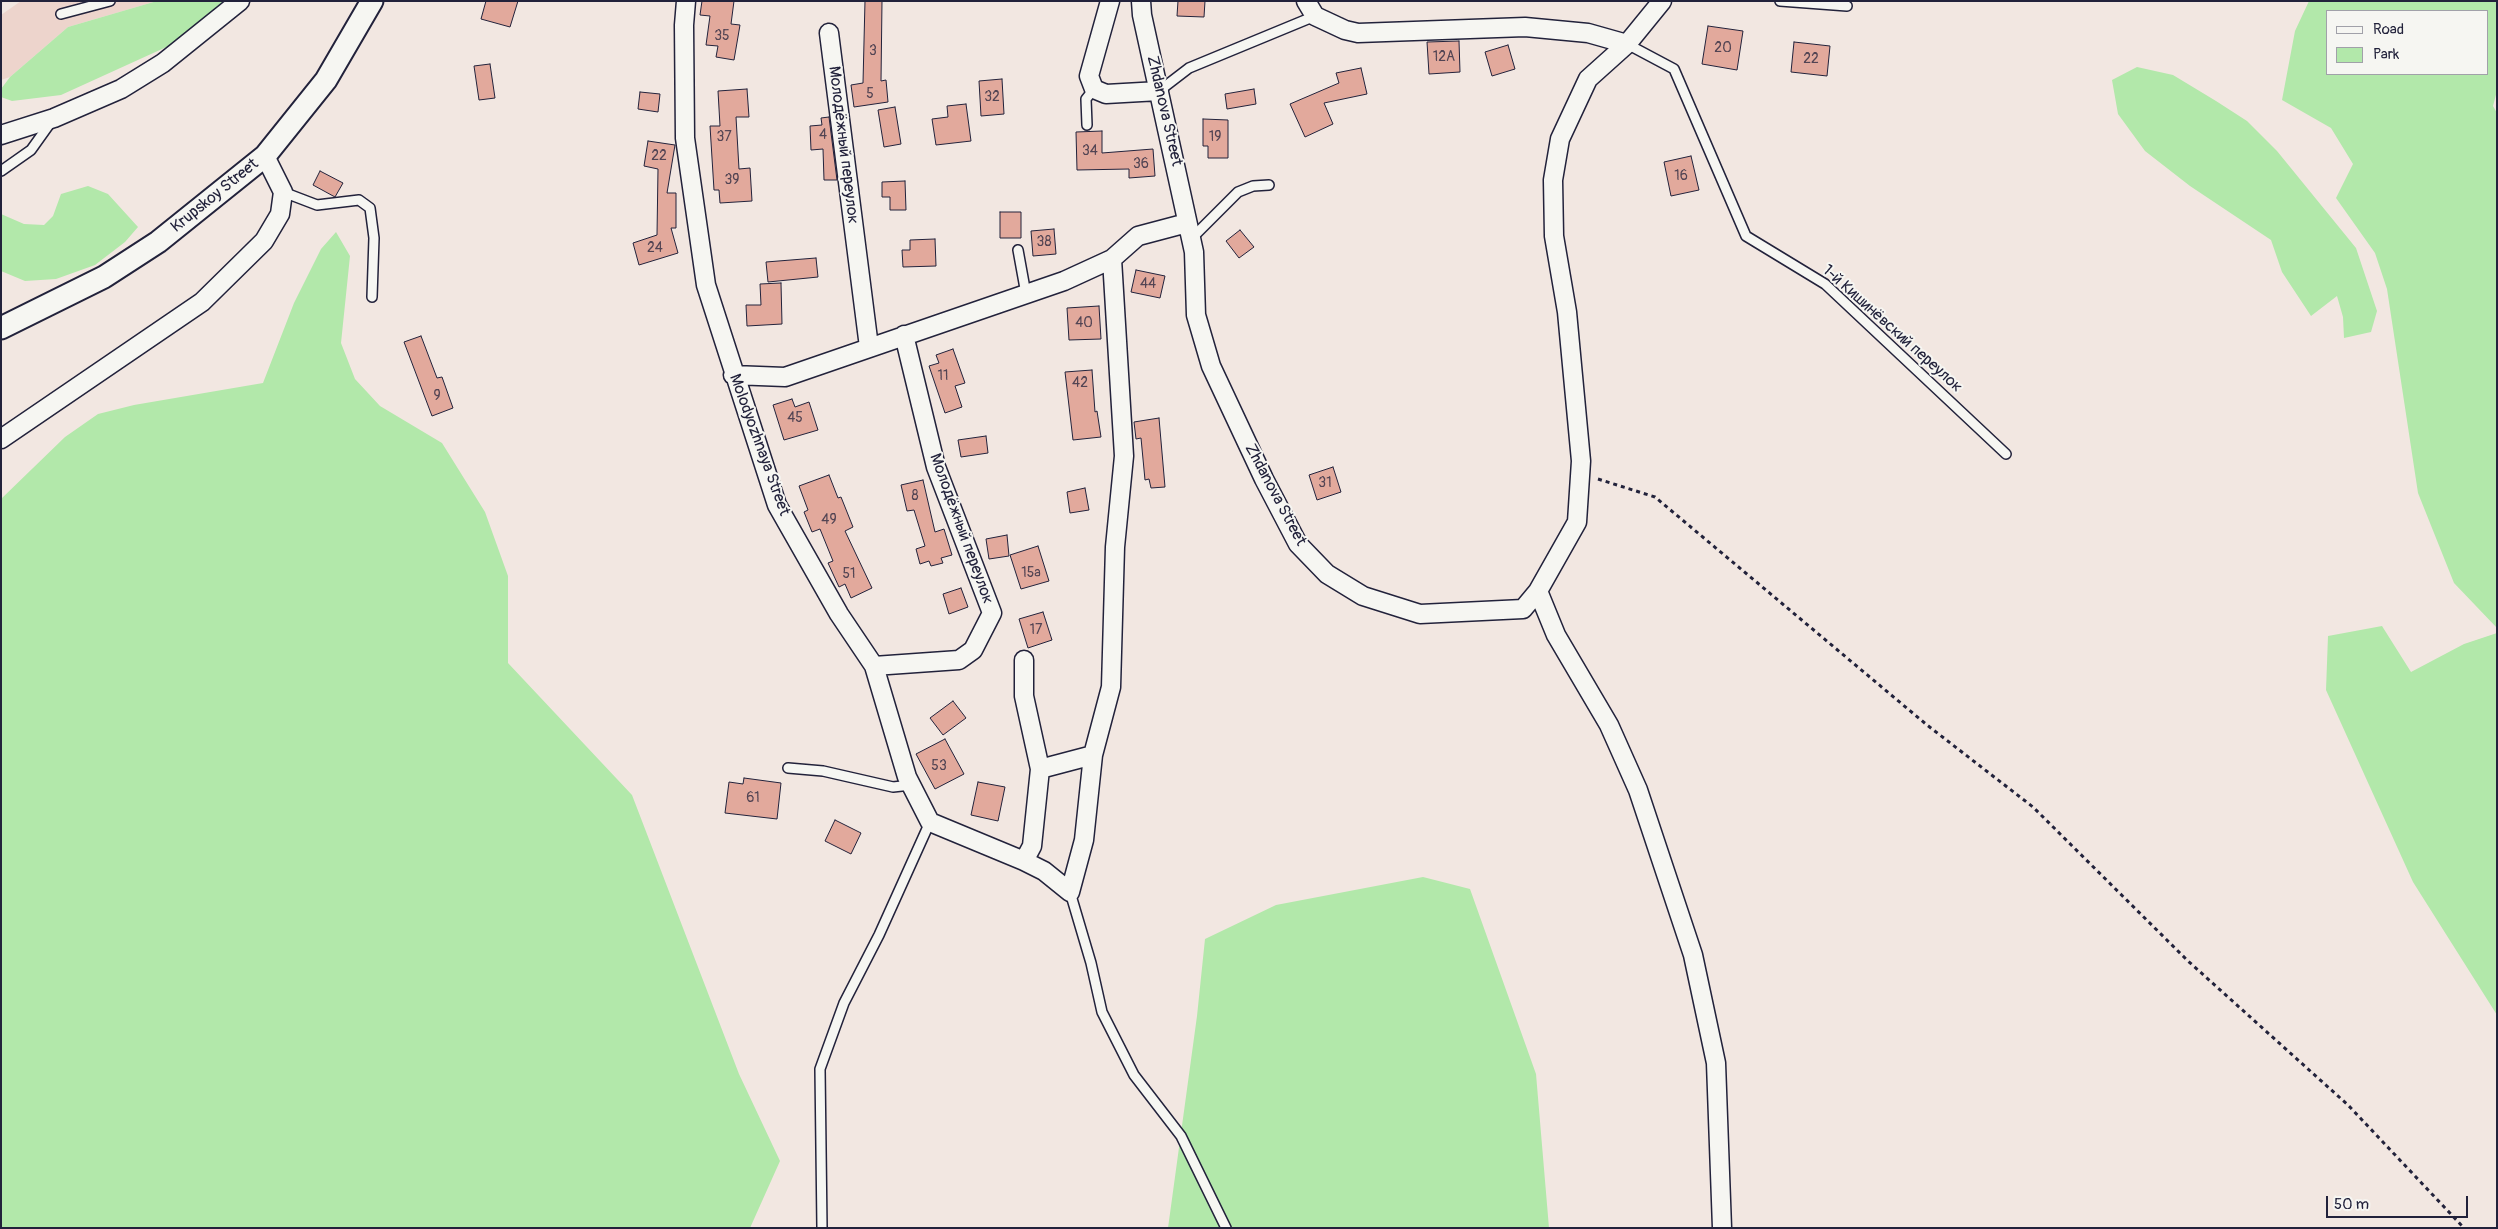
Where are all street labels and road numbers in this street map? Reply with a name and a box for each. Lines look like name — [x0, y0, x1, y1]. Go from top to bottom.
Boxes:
street label: Zhdanova Street — [1142, 54, 1186, 168]
street label: Молодёжный переулок — [824, 65, 862, 225]
street label: Krupskoy Street — [167, 155, 263, 237]
street label: 1-й Кишинёвский переулок — [1818, 261, 1966, 397]
street label: Molodyozhnaya Street — [724, 372, 794, 518]
street label: Zhdanova Street — [1240, 441, 1310, 549]
street label: Молодёжный переулок — [925, 451, 997, 607]

